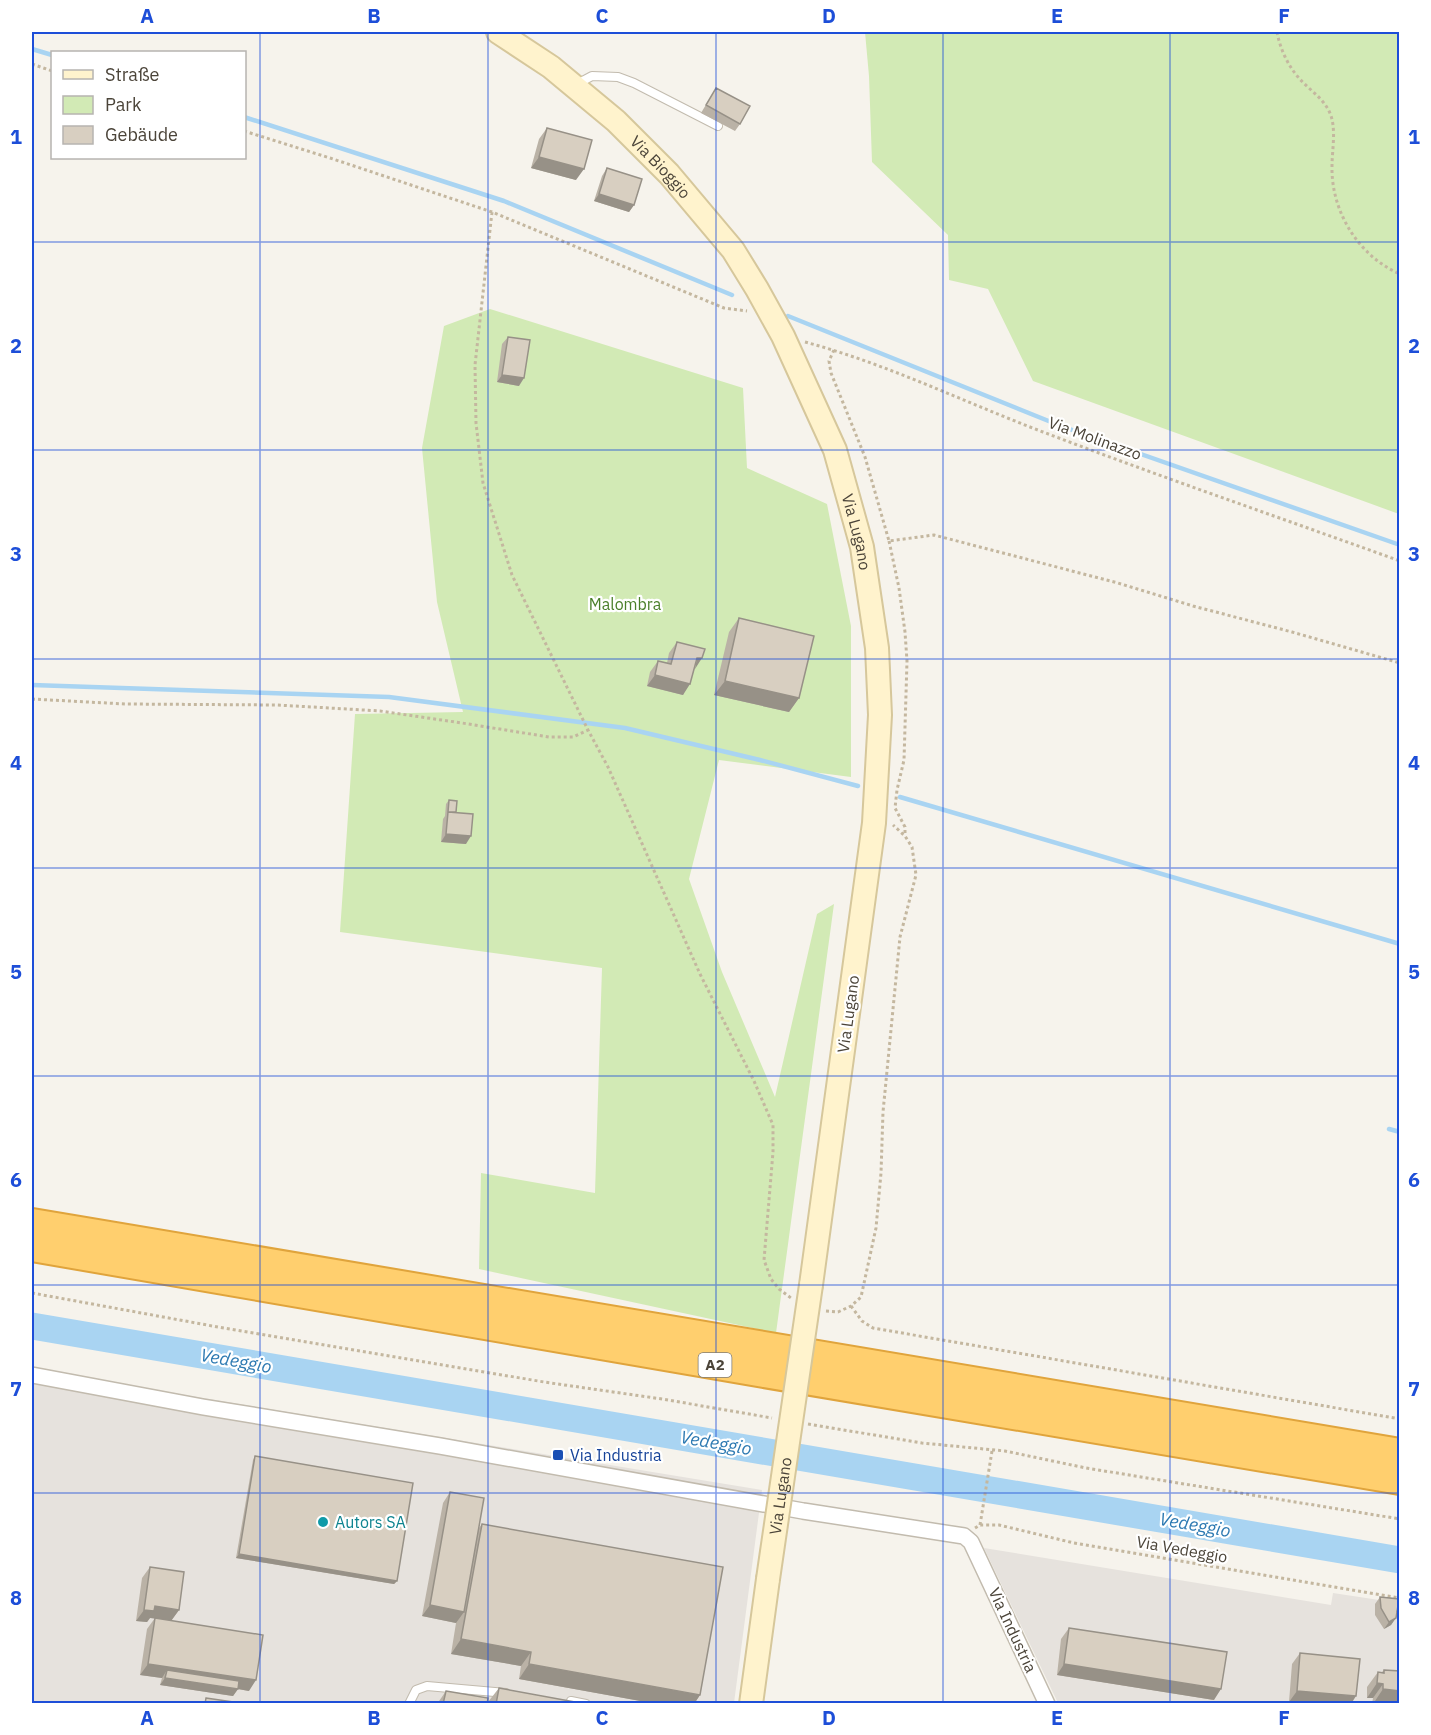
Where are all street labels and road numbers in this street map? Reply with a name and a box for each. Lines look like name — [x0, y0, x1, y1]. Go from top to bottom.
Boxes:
street label: Via Bioggio — [626, 131, 695, 202]
street label: Via Molinazzo — [1046, 412, 1144, 464]
street label: Via Lugano — [838, 491, 875, 571]
street label: Via Lugano — [833, 974, 863, 1054]
road number: A2 — [698, 1353, 732, 1377]
street label: Via Lugano — [765, 1456, 796, 1536]
street label: Via Vedeggio — [1135, 1531, 1229, 1567]
street label: Via Industria — [985, 1584, 1042, 1676]

